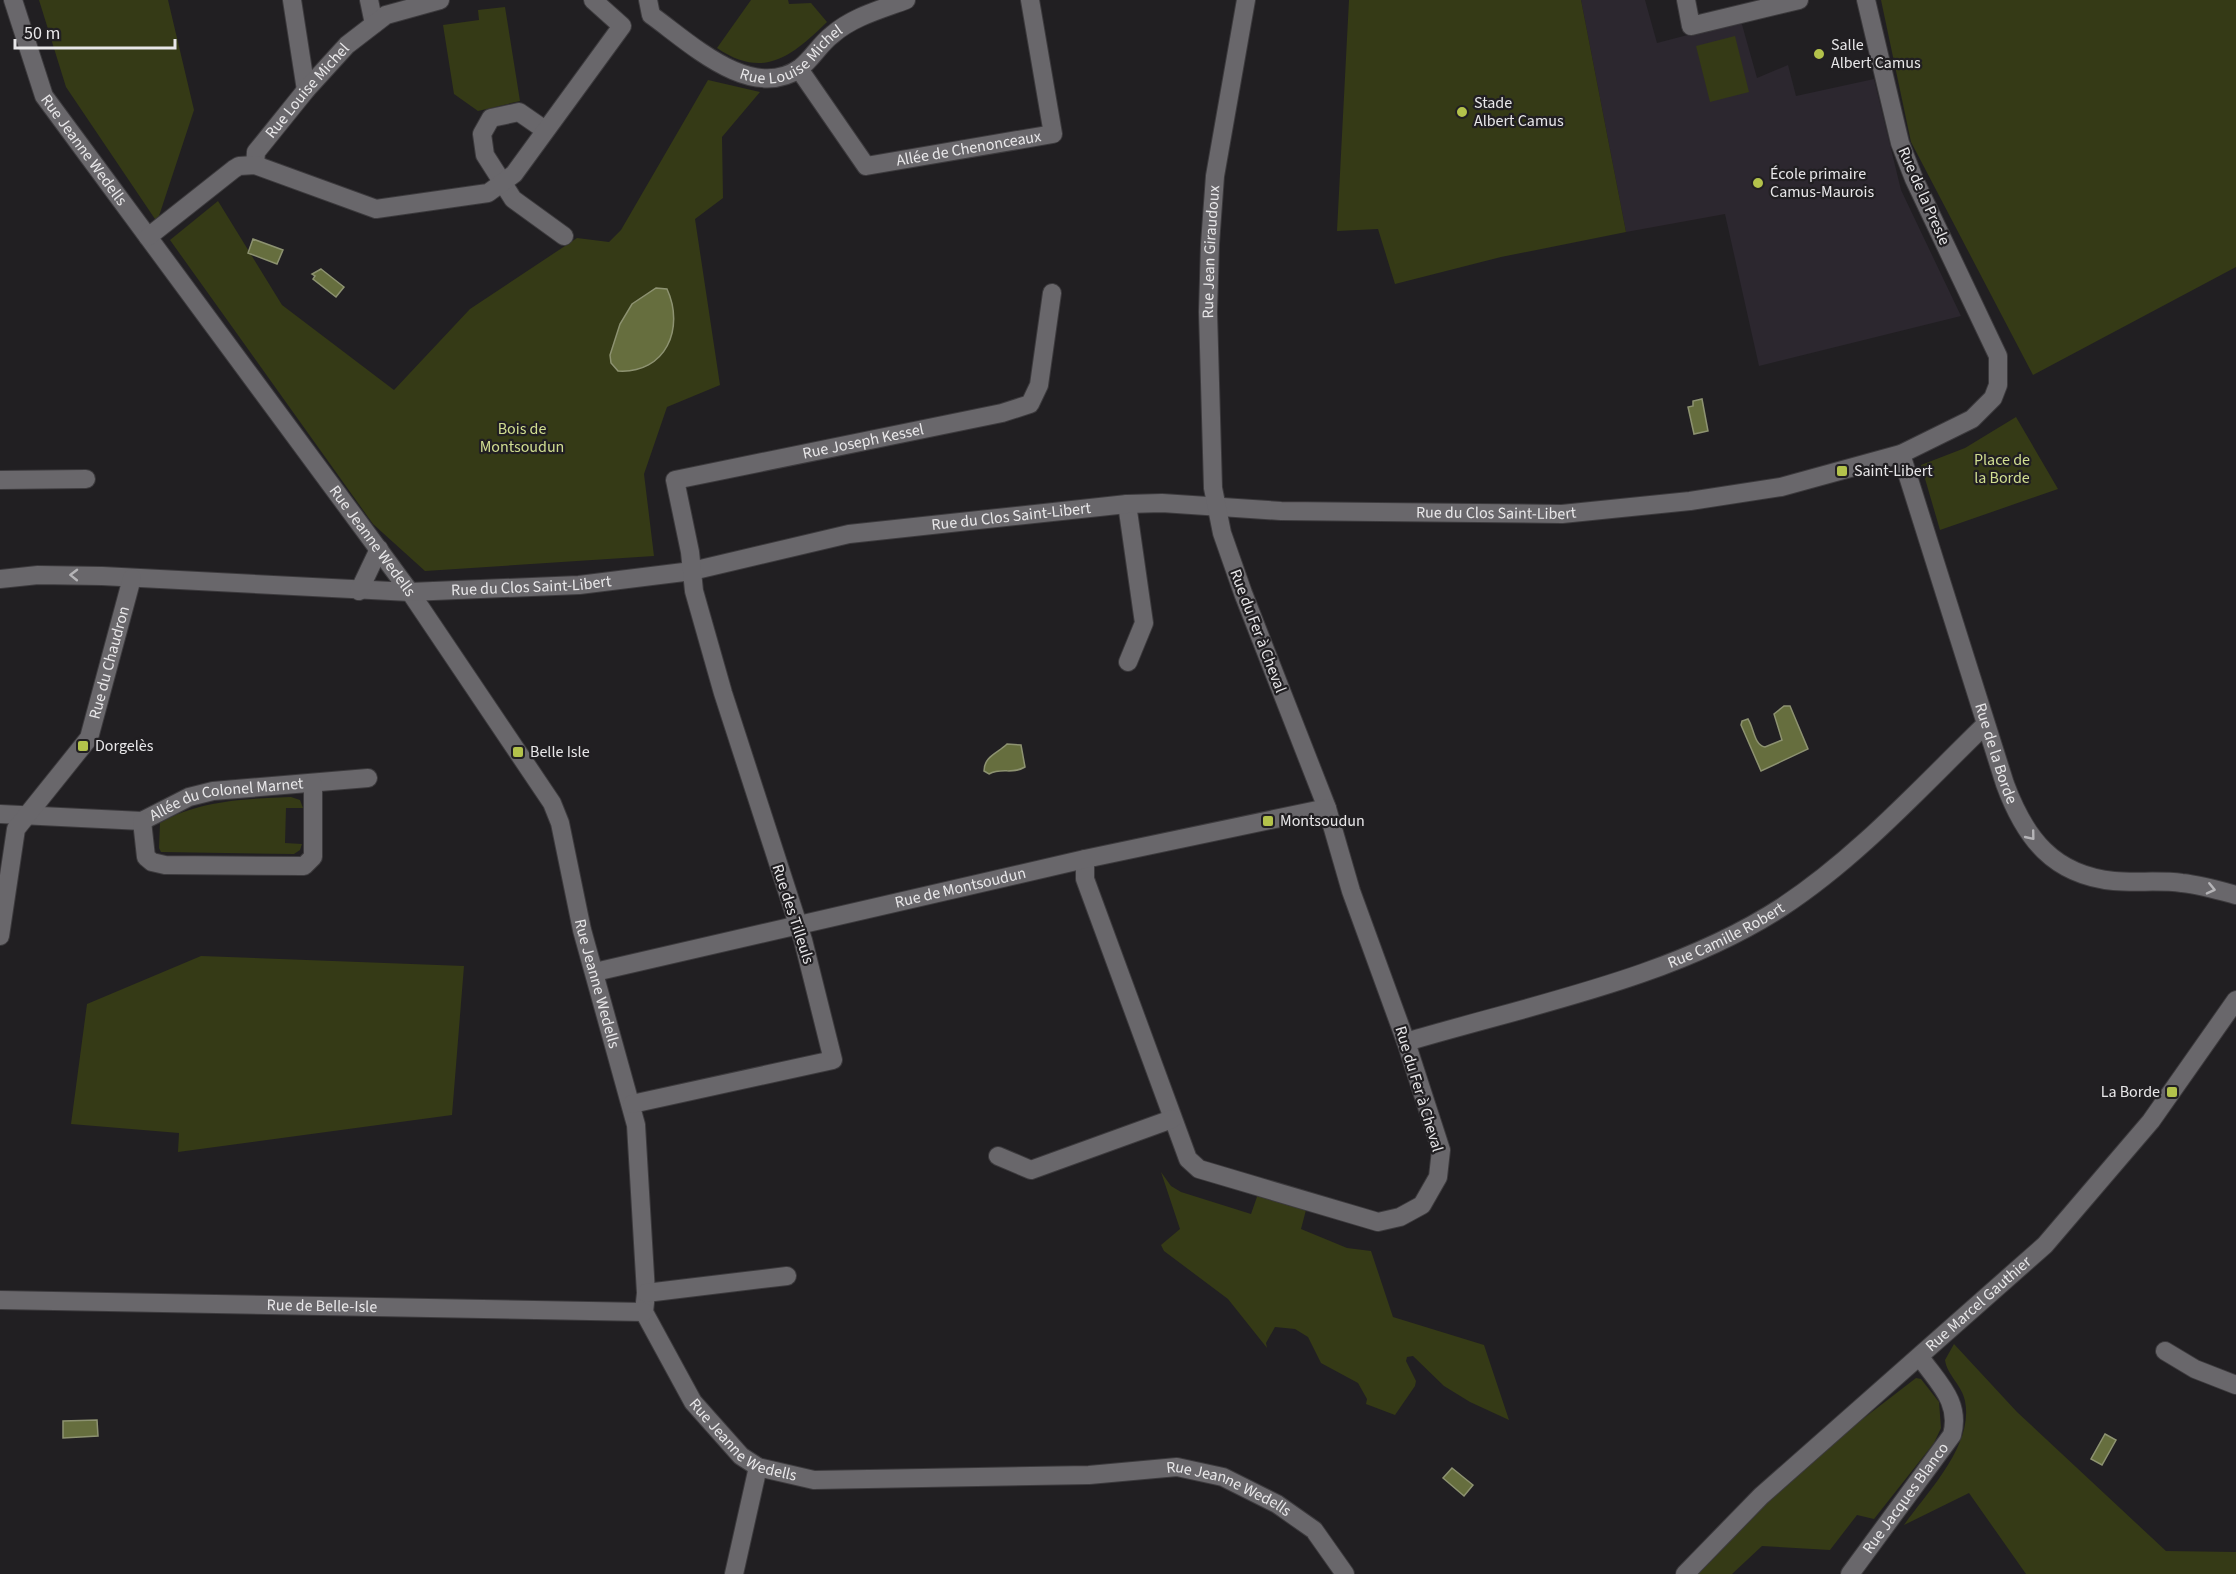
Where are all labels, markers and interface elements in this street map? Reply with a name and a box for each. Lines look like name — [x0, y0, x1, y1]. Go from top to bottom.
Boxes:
scale bar — [15, 12, 176, 50]
street label: Rue Louise Michel — [737, 19, 847, 90]
text: 50 m — [24, 21, 60, 46]
place label: Salle Albert Camus — [1831, 34, 1921, 74]
street label: Rue Louise Michel — [260, 38, 355, 143]
marker: Salle Albert Camus — [1812, 47, 1826, 61]
street label: Rue Jeanne Wedells — [35, 90, 132, 210]
place label: Stade Albert Camus — [1474, 92, 1564, 132]
marker: Stade Albert Camus — [1455, 105, 1469, 119]
street label: Allée de Chenonceaux — [894, 125, 1043, 172]
street label: Rue de la Presle — [1893, 143, 1956, 249]
place label: École primaire Camus-Maurois — [1770, 163, 1874, 203]
marker: École primaire Camus-Maurois — [1751, 176, 1765, 190]
street label: Rue Jean Giraudoux — [1197, 184, 1225, 319]
park label: Bois de Montsoudun — [480, 418, 564, 458]
street label: Rue Joseph Kessel — [801, 418, 926, 465]
park label: Place de la Borde — [1974, 449, 2030, 489]
place label: Saint-Libert — [1854, 460, 1933, 482]
marker: Saint-Libert — [1835, 464, 1849, 478]
street label: Rue Jeanne Wedells — [324, 481, 421, 601]
street label: Rue du Clos Saint-Libert — [930, 497, 1093, 536]
street label: Rue du Clos Saint-Libert — [1416, 501, 1578, 525]
street label: Rue du Fer à Cheval — [1224, 566, 1292, 696]
one-way arrow — [69, 569, 78, 582]
street label: Rue du Clos Saint-Libert — [451, 570, 613, 601]
street label: Rue du Chaudron — [84, 604, 135, 721]
street label: Rue de la Borde — [1969, 700, 2023, 807]
place label: Dorgelès — [95, 735, 154, 757]
marker: Dorgelès — [76, 739, 90, 753]
place label: Belle Isle — [530, 741, 590, 763]
marker: Belle Isle — [511, 745, 525, 759]
street label: Allée du Colonel Marnet — [145, 772, 305, 826]
place label: Montsoudun — [1280, 810, 1365, 832]
marker: Montsoudun — [1261, 814, 1275, 828]
one-way arrow — [2024, 829, 2035, 840]
street label: Rue des Tilleuls — [767, 861, 820, 967]
street label: Rue de Montsoudun — [893, 862, 1028, 913]
one-way arrow — [2205, 881, 2215, 894]
street label: Rue Camille Robert — [1664, 897, 1789, 974]
street label: Rue Jeanne Wedells — [569, 917, 625, 1051]
street label: Rue du Fer à Cheval — [1389, 1023, 1449, 1155]
place label: La Borde — [2101, 1081, 2160, 1103]
marker: La Borde — [2165, 1085, 2179, 1099]
street label: Rue Marcel Gauthier — [1921, 1251, 2036, 1357]
street label: Rue de Belle-Isle — [266, 1294, 378, 1318]
street label: Rue Jeanne Wedells — [684, 1394, 799, 1487]
street label: Rue Jacques Blanco — [1857, 1438, 1954, 1558]
street label: Rue Jeanne Wedells — [1165, 1456, 1296, 1522]

